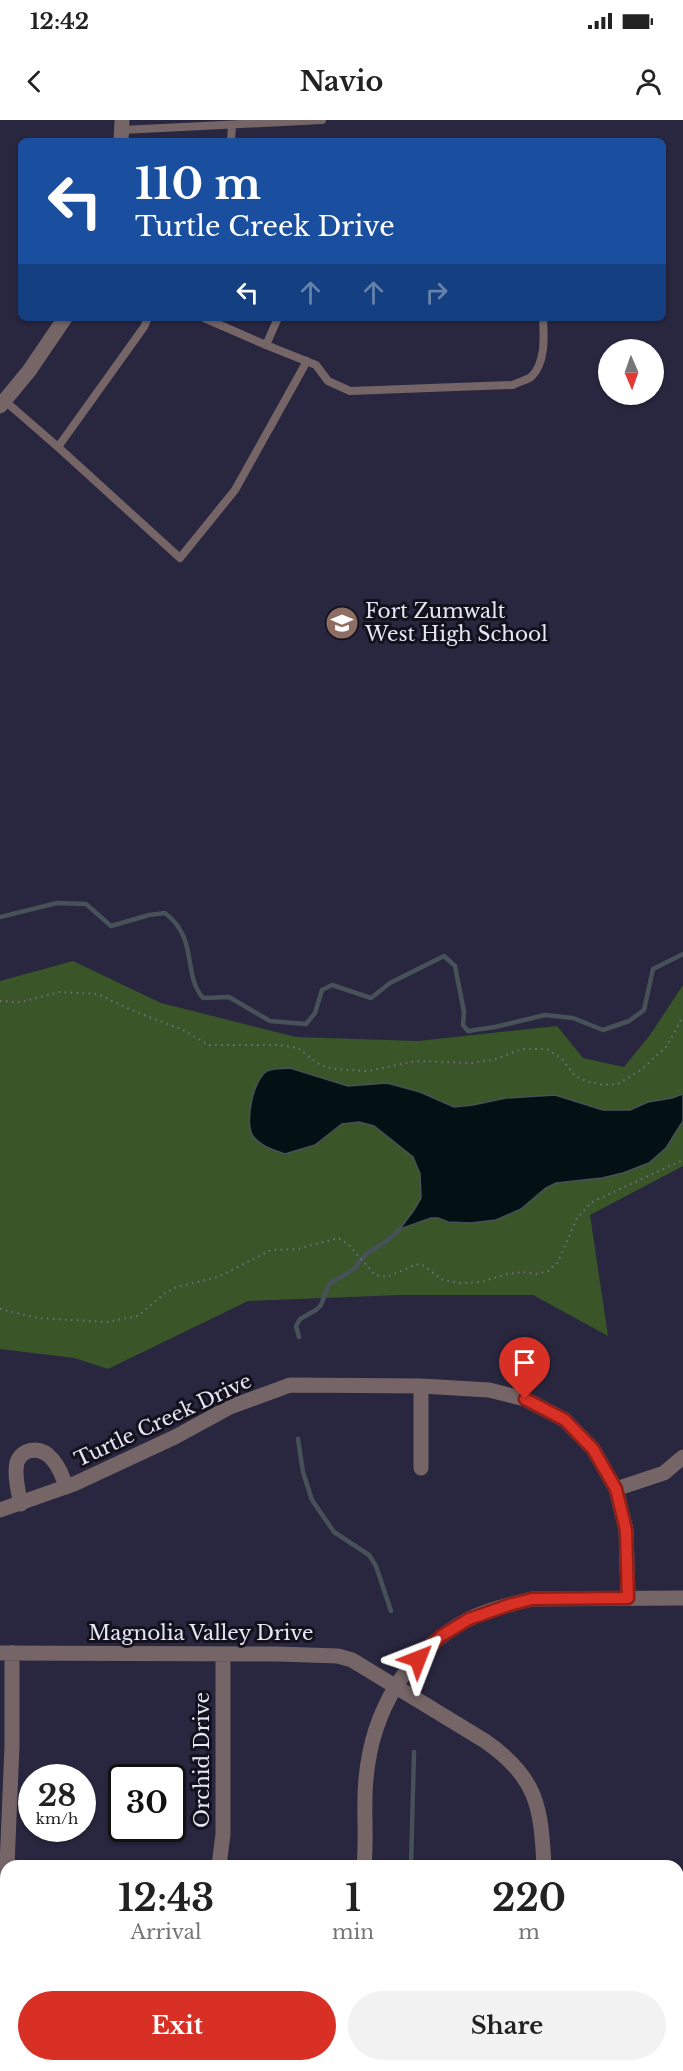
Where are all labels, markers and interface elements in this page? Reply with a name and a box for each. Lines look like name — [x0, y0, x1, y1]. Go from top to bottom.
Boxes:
text: 12:42 — [30, 8, 89, 35]
icon: back — [18, 65, 51, 98]
text: Navio — [300, 65, 383, 98]
icon: person — [632, 65, 665, 98]
text: 110 m — [135, 158, 261, 210]
icon: left — [36, 162, 114, 240]
text: Turtle Creek Drive — [135, 210, 395, 243]
icon: left — [231, 276, 264, 309]
icon: ahead — [294, 276, 327, 309]
icon: ahead — [357, 276, 390, 309]
icon: right — [420, 276, 453, 309]
north arrow — [598, 339, 664, 405]
map controls — [598, 339, 664, 405]
place label: Fort Zumwalt West High School — [364, 599, 548, 646]
school or university icon: Fort Zumwalt West High School — [324, 605, 360, 641]
pin — [499, 1337, 550, 1399]
icon: arrive — [508, 1346, 541, 1379]
street label: Turtle Creek Drive — [71, 1368, 255, 1472]
street label: Magnolia Valley Drive — [89, 1621, 313, 1645]
position arrow — [386, 1627, 450, 1691]
street label: Orchid Drive — [190, 1692, 214, 1828]
speed limit sign: 30 — [108, 1764, 186, 1842]
text: 28 — [38, 1777, 76, 1814]
text: km/h — [36, 1809, 78, 1828]
text: 12:43 — [118, 1876, 214, 1921]
text: 1 — [345, 1876, 361, 1921]
text: 220 — [492, 1876, 566, 1921]
text: Arrival — [131, 1920, 201, 1944]
text: min — [332, 1920, 374, 1944]
text: m — [518, 1920, 540, 1944]
button: Exit — [18, 1991, 336, 2060]
button: Share — [348, 1991, 666, 2060]

